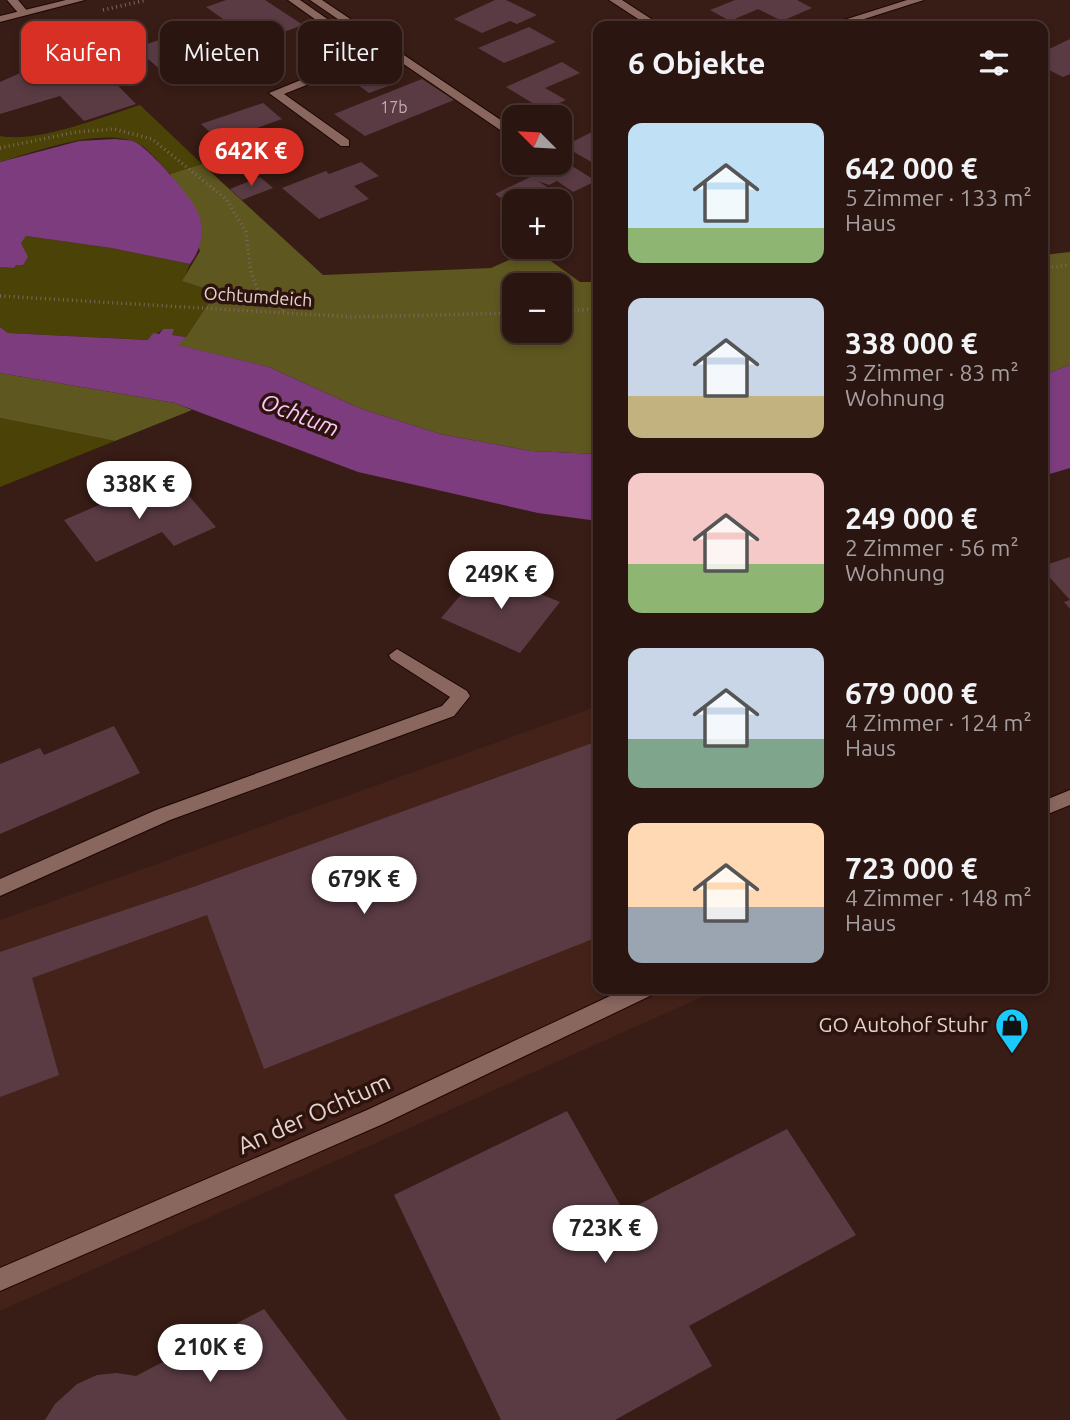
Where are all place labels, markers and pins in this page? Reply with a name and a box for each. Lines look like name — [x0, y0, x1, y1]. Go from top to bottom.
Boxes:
pin: 642K € — [194, 128, 308, 188]
pin: 338K € — [82, 462, 196, 521]
pin: 249K € — [444, 552, 558, 611]
pin: 679K € — [307, 856, 421, 916]
shop icon: GO Autohof Stuhr — [993, 1006, 1031, 1055]
place label: GO Autohof Stuhr — [819, 1012, 988, 1036]
pin: 723K € — [548, 1206, 662, 1265]
pin: 210K € — [153, 1324, 267, 1384]

